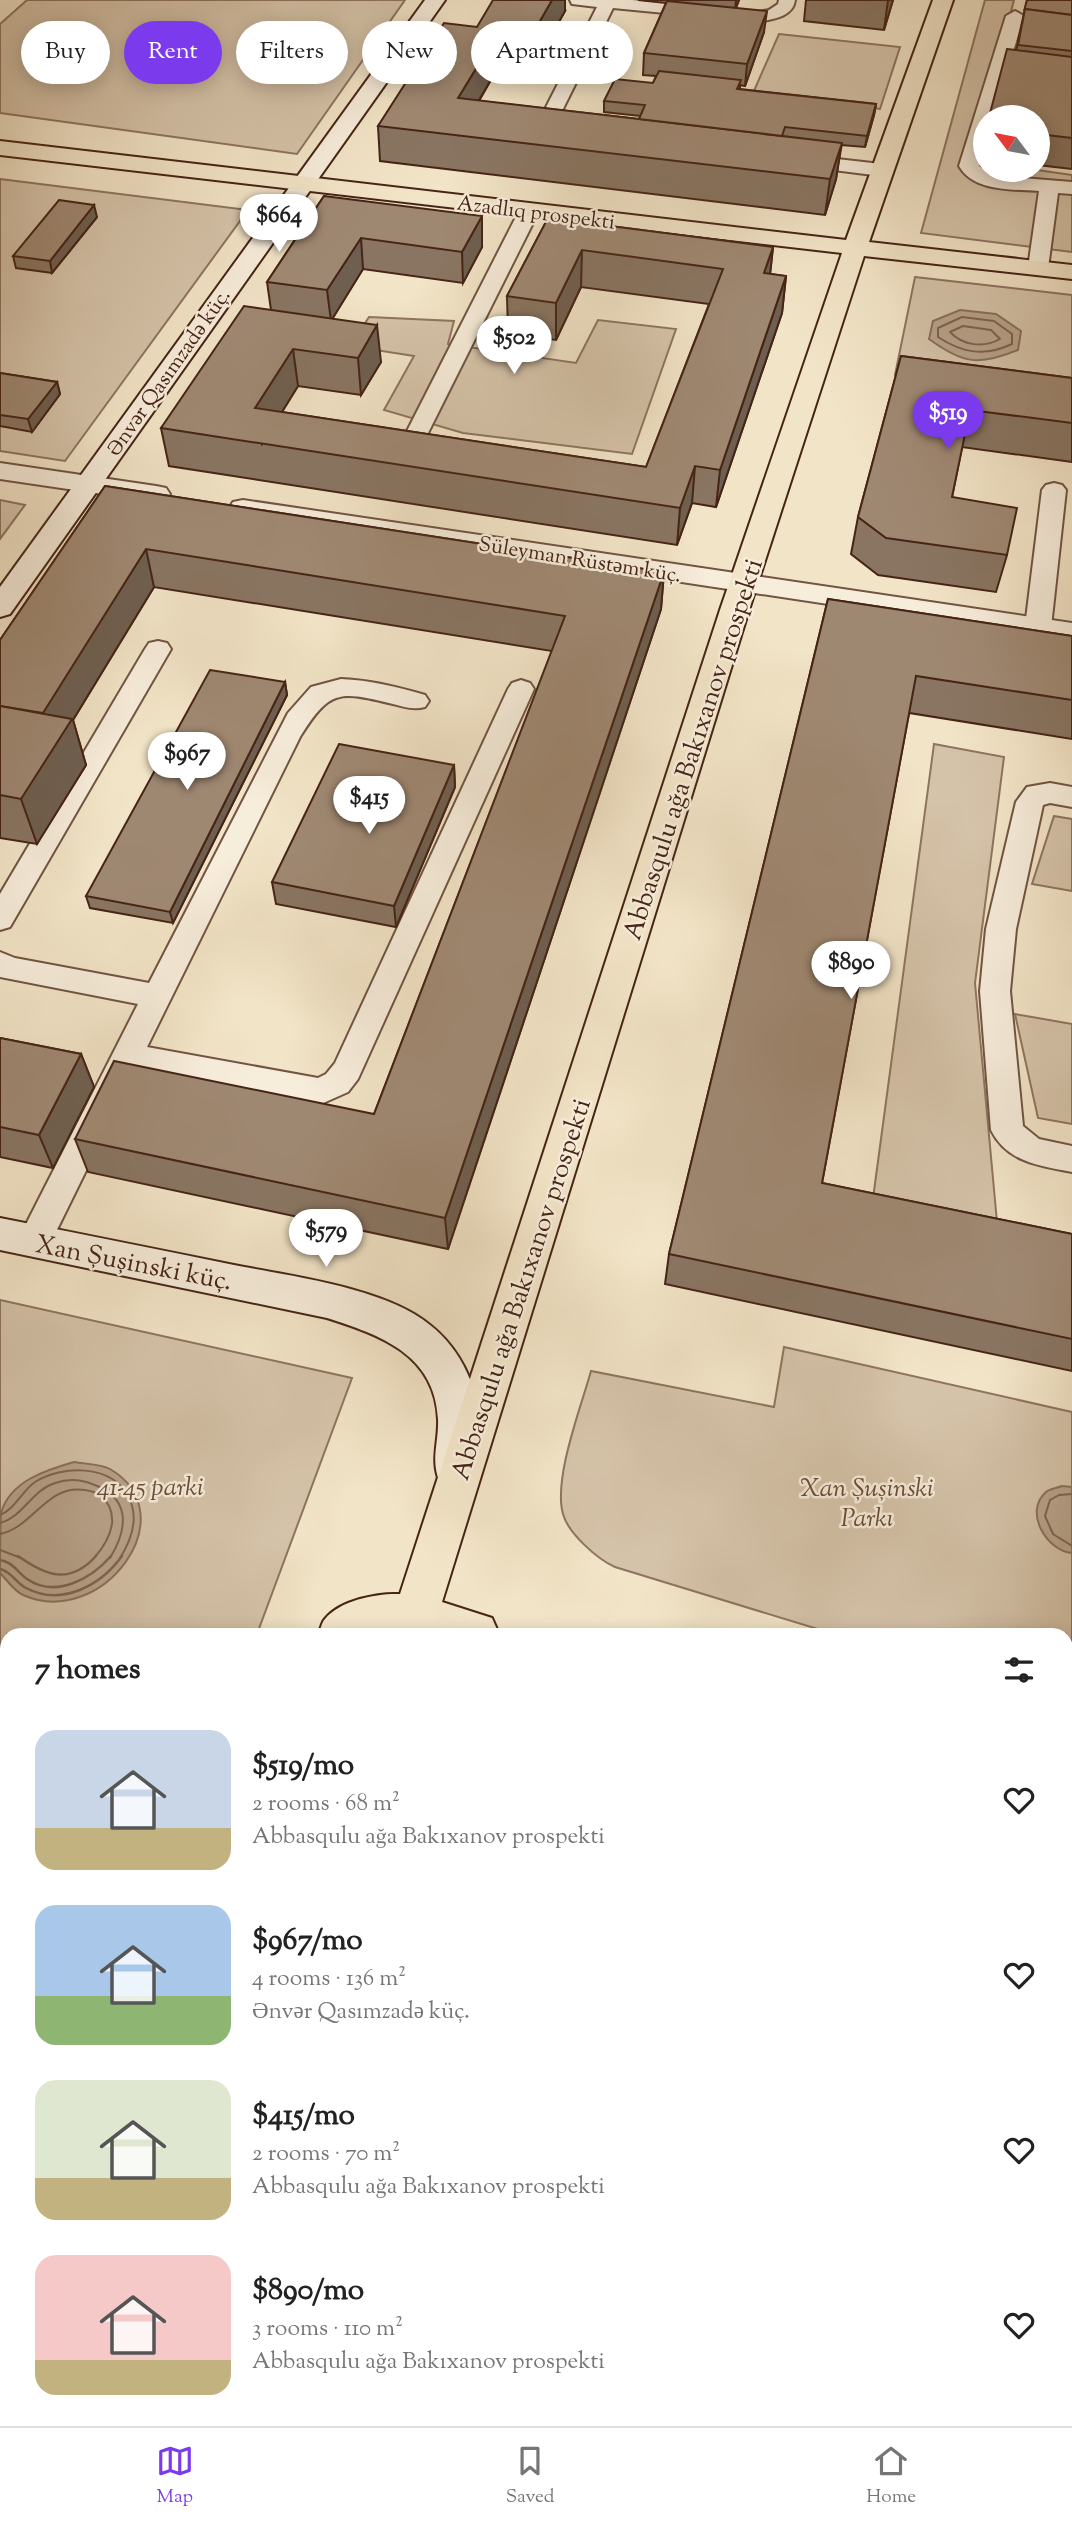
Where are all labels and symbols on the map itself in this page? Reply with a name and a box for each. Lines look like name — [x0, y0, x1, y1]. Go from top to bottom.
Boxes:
north arrow — [973, 105, 1050, 182]
street label: Azadlıq prospekti — [455, 189, 617, 239]
pin: $664 — [238, 194, 320, 254]
street label: Ənvər Qasımzadə küç. — [100, 283, 239, 463]
pin: $502 — [473, 316, 555, 376]
pin: $519 — [907, 392, 989, 451]
street label: Süleyman Rüstəm küç. — [476, 530, 683, 592]
street label: Abbasqulu ağa Bakıxanov prospekti — [615, 554, 774, 945]
pin: $967 — [146, 732, 228, 792]
pin: $415 — [328, 776, 410, 836]
pin: $890 — [810, 942, 892, 1001]
street label: Abbasqulu ağa Bakıxanov prospekti — [443, 1094, 602, 1485]
pin: $579 — [285, 1210, 367, 1269]
street label: Xan Şuşinski küç. — [32, 1227, 235, 1302]
park label: 41-45 parki — [96, 1470, 204, 1507]
park label: Xan Şuşinski Parkı — [800, 1471, 934, 1538]

